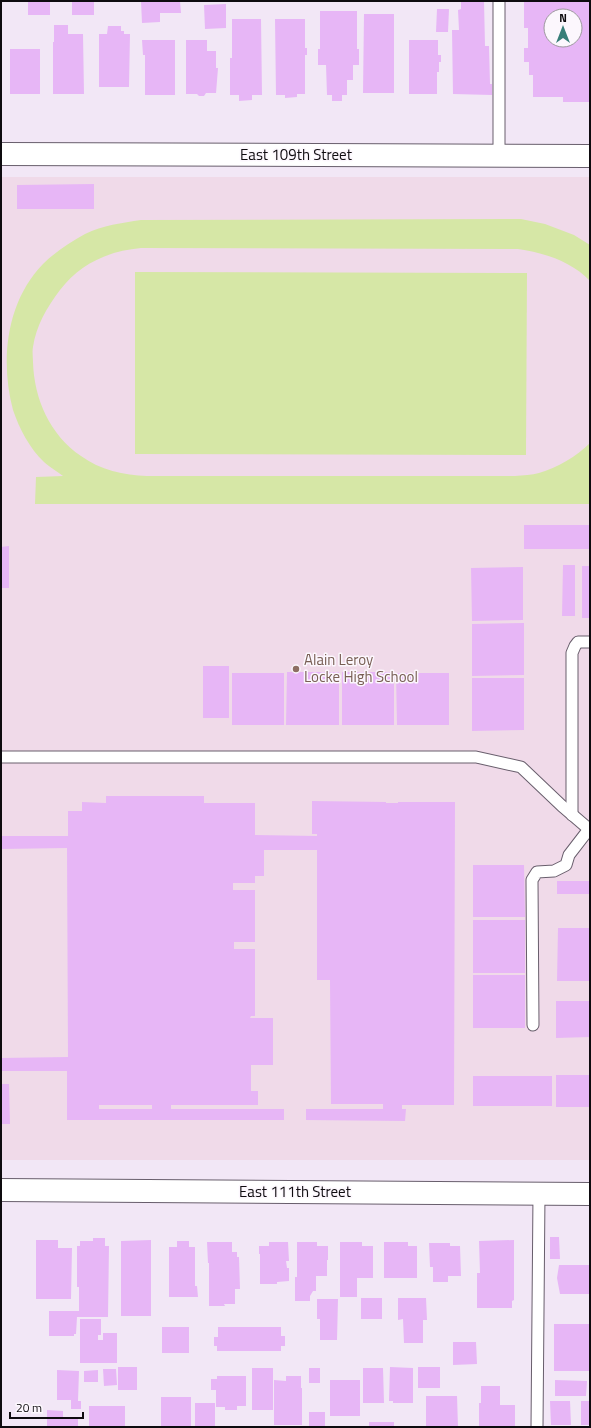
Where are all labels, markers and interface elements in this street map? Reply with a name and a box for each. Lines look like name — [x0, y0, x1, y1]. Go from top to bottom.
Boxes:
north arrow — [543, 8, 583, 48]
text: N — [559, 10, 567, 26]
street label: East 109th Street — [240, 143, 353, 166]
place label: Alain Leroy Locke High School — [304, 648, 418, 688]
marker: Alain Leroy Locke High School — [291, 664, 301, 674]
street label: East 111th Street — [239, 1180, 352, 1203]
scale bar — [10, 1394, 83, 1420]
text: 20 m — [16, 1398, 42, 1417]

